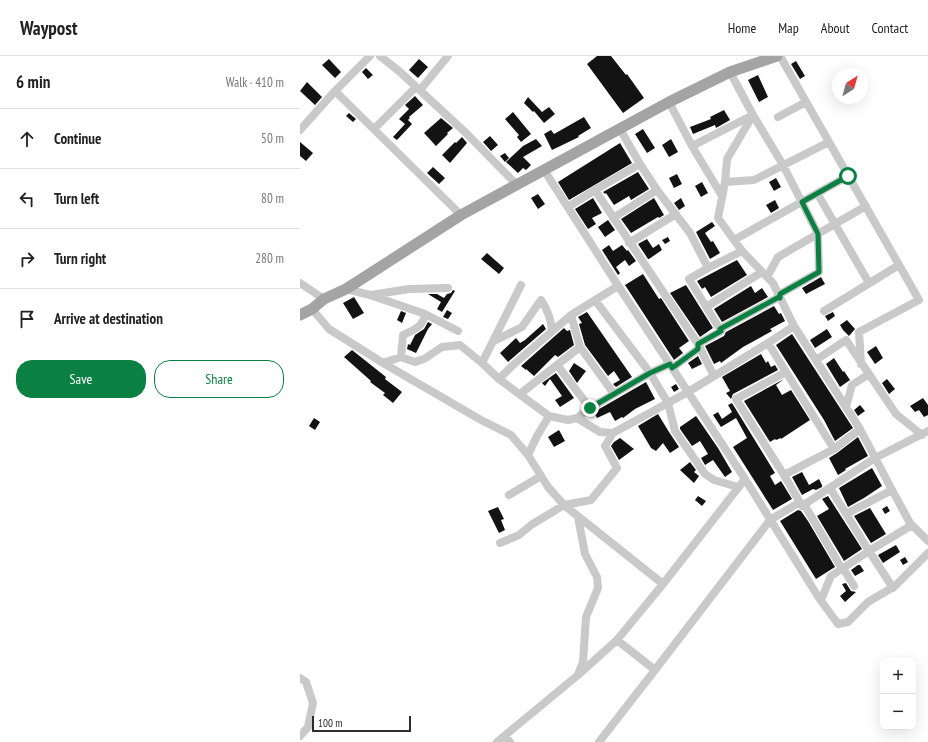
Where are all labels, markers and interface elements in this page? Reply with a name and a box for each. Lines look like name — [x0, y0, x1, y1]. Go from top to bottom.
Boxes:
text: Waypost — [20, 16, 77, 40]
text: Home — [728, 19, 756, 37]
text: Map — [778, 19, 799, 37]
text: About — [821, 19, 850, 37]
text: Contact — [872, 19, 908, 37]
north arrow — [832, 68, 868, 104]
text: 6 min — [16, 71, 50, 93]
text: Walk · 410 m — [226, 74, 284, 91]
icon: ahead — [16, 128, 38, 150]
text: Continue — [54, 129, 101, 148]
text: 50 m — [261, 130, 284, 147]
route start — [839, 167, 857, 185]
icon: left — [16, 188, 38, 210]
text: Turn left — [54, 189, 99, 208]
text: 80 m — [261, 190, 284, 207]
icon: right — [16, 248, 38, 270]
text: Turn right — [54, 249, 106, 268]
text: 280 m — [255, 250, 284, 267]
icon: arrive — [16, 308, 38, 330]
text: Arrive at destination — [54, 309, 163, 328]
button: Save — [16, 360, 146, 398]
button: Share — [154, 360, 284, 398]
route end — [581, 399, 599, 417]
map controls — [880, 658, 916, 730]
button: + — [880, 658, 916, 694]
button: − — [880, 694, 916, 730]
scale bar — [312, 714, 411, 733]
text: 100 m — [318, 716, 342, 730]

